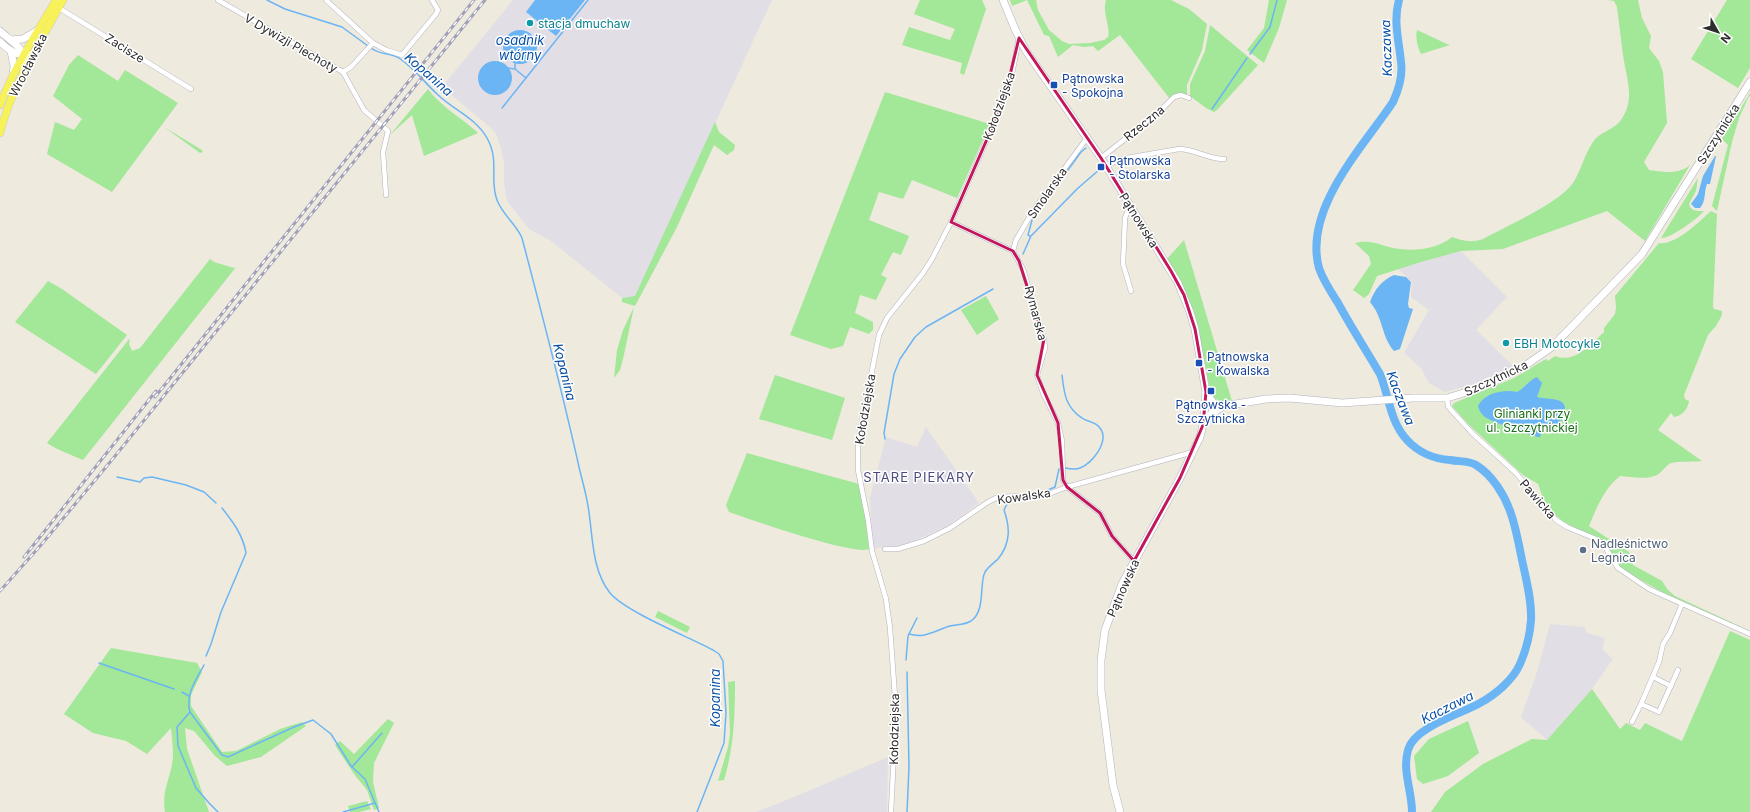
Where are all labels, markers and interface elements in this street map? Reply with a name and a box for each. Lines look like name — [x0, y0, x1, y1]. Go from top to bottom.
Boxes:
street label: V Dywizji Piechoty — [242, 10, 341, 76]
north arrow — [1698, 12, 1738, 52]
place label: stacja dmuchaw — [538, 16, 631, 31]
marker: stacja dmuchaw — [525, 18, 535, 28]
water label: Kaczawa — [1377, 19, 1395, 77]
street label: Zacisze — [102, 30, 148, 66]
street label: Wrocławska — [6, 31, 50, 99]
text: N — [1718, 31, 1734, 46]
water label: osadnik wtórny — [496, 32, 545, 63]
water label: Kopanina — [402, 49, 456, 99]
street label: Kołodziejska — [980, 70, 1018, 142]
place label: Pątnowska - Spokojna — [1062, 71, 1124, 100]
marker: Pątnowska - Spokojna — [1049, 80, 1059, 90]
street label: Szczytnicka — [1693, 101, 1743, 167]
street label: Rzeczna — [1121, 102, 1167, 144]
place label: Pątnowska - Stolarska — [1109, 153, 1171, 182]
marker: Pątnowska - Stolarska — [1096, 162, 1106, 172]
street label: Smolarska — [1024, 164, 1070, 222]
street label: Pątnowska — [1116, 190, 1162, 250]
street label: Rymarska — [1022, 284, 1050, 342]
place label: EBH Motocykle — [1514, 336, 1600, 351]
marker: EBH Motocykle — [1501, 338, 1511, 348]
water label: Kopanina — [550, 342, 580, 402]
place label: Pątnowska - Kowalska — [1207, 349, 1270, 378]
street label: Szczytnicka — [1462, 357, 1530, 399]
marker: Pątnowska - Kowalska — [1194, 358, 1204, 368]
water label: Kaczawa — [1383, 369, 1419, 427]
street label: Kołodziejska — [851, 373, 879, 445]
marker: Pątnowska - Szczytnicka — [1206, 386, 1216, 396]
place label: Pątnowska - Szczytnicka — [1176, 397, 1246, 426]
park label: Glinianki przy ul. Szczytnickiej — [1486, 406, 1578, 435]
district label: STARE PIEKARY — [863, 469, 975, 485]
street label: Pawicka — [1517, 476, 1559, 522]
street label: Kowalska — [996, 485, 1052, 507]
place label: Nadleśnictwo Legnica — [1591, 536, 1668, 565]
marker: Nadleśnictwo Legnica — [1578, 545, 1588, 555]
street label: Pątnowska — [1104, 557, 1142, 619]
water label: Kopanina — [707, 669, 723, 727]
water label: Kaczawa — [1418, 687, 1476, 727]
street label: Kołodziejska — [886, 693, 902, 765]

